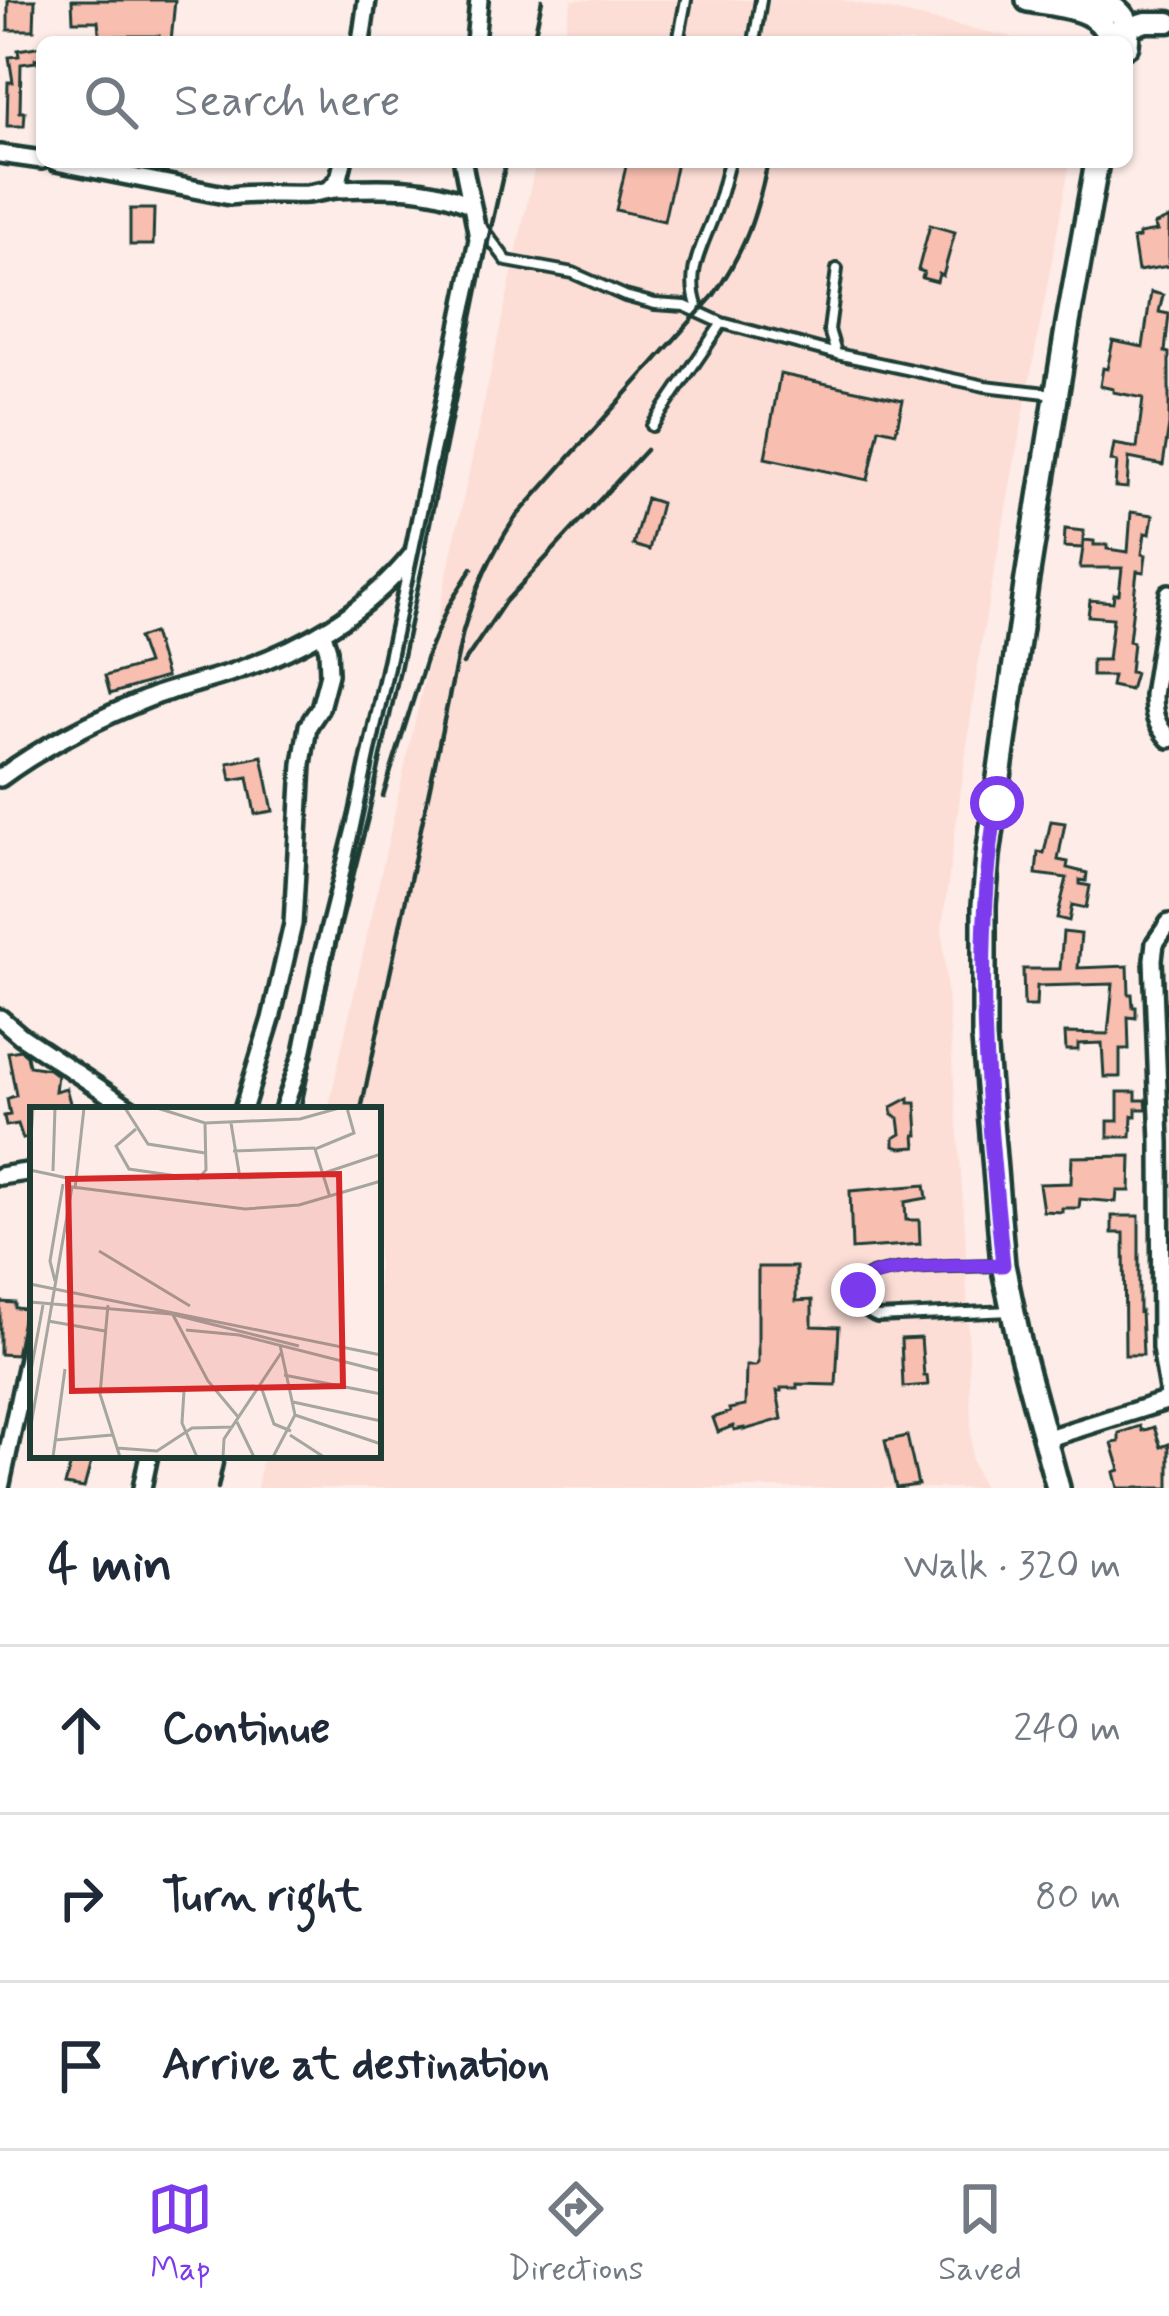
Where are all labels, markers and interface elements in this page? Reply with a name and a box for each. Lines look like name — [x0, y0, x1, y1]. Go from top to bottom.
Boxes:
search box — [36, 36, 1133, 168]
icon: search — [78, 69, 144, 135]
text: Search here — [174, 73, 401, 132]
route start — [970, 776, 1024, 830]
inset map — [30, 1107, 381, 1458]
route end — [831, 1263, 885, 1317]
text: 4 min — [48, 1533, 172, 1599]
text: Walk · 320 m — [903, 1541, 1121, 1592]
icon: ahead — [48, 1697, 114, 1763]
text: Continue — [162, 1700, 330, 1759]
text: 240 m — [1013, 1704, 1121, 1755]
icon: right — [48, 1865, 114, 1931]
text: Turn right — [162, 1868, 362, 1927]
text: 80 m — [1035, 1872, 1121, 1923]
icon: arrive — [48, 2033, 114, 2099]
text: Arrive at destination — [162, 2036, 550, 2095]
tab: Map — [147, 2176, 213, 2292]
tab: Directions — [508, 2176, 644, 2292]
tab: Saved — [938, 2176, 1022, 2292]

